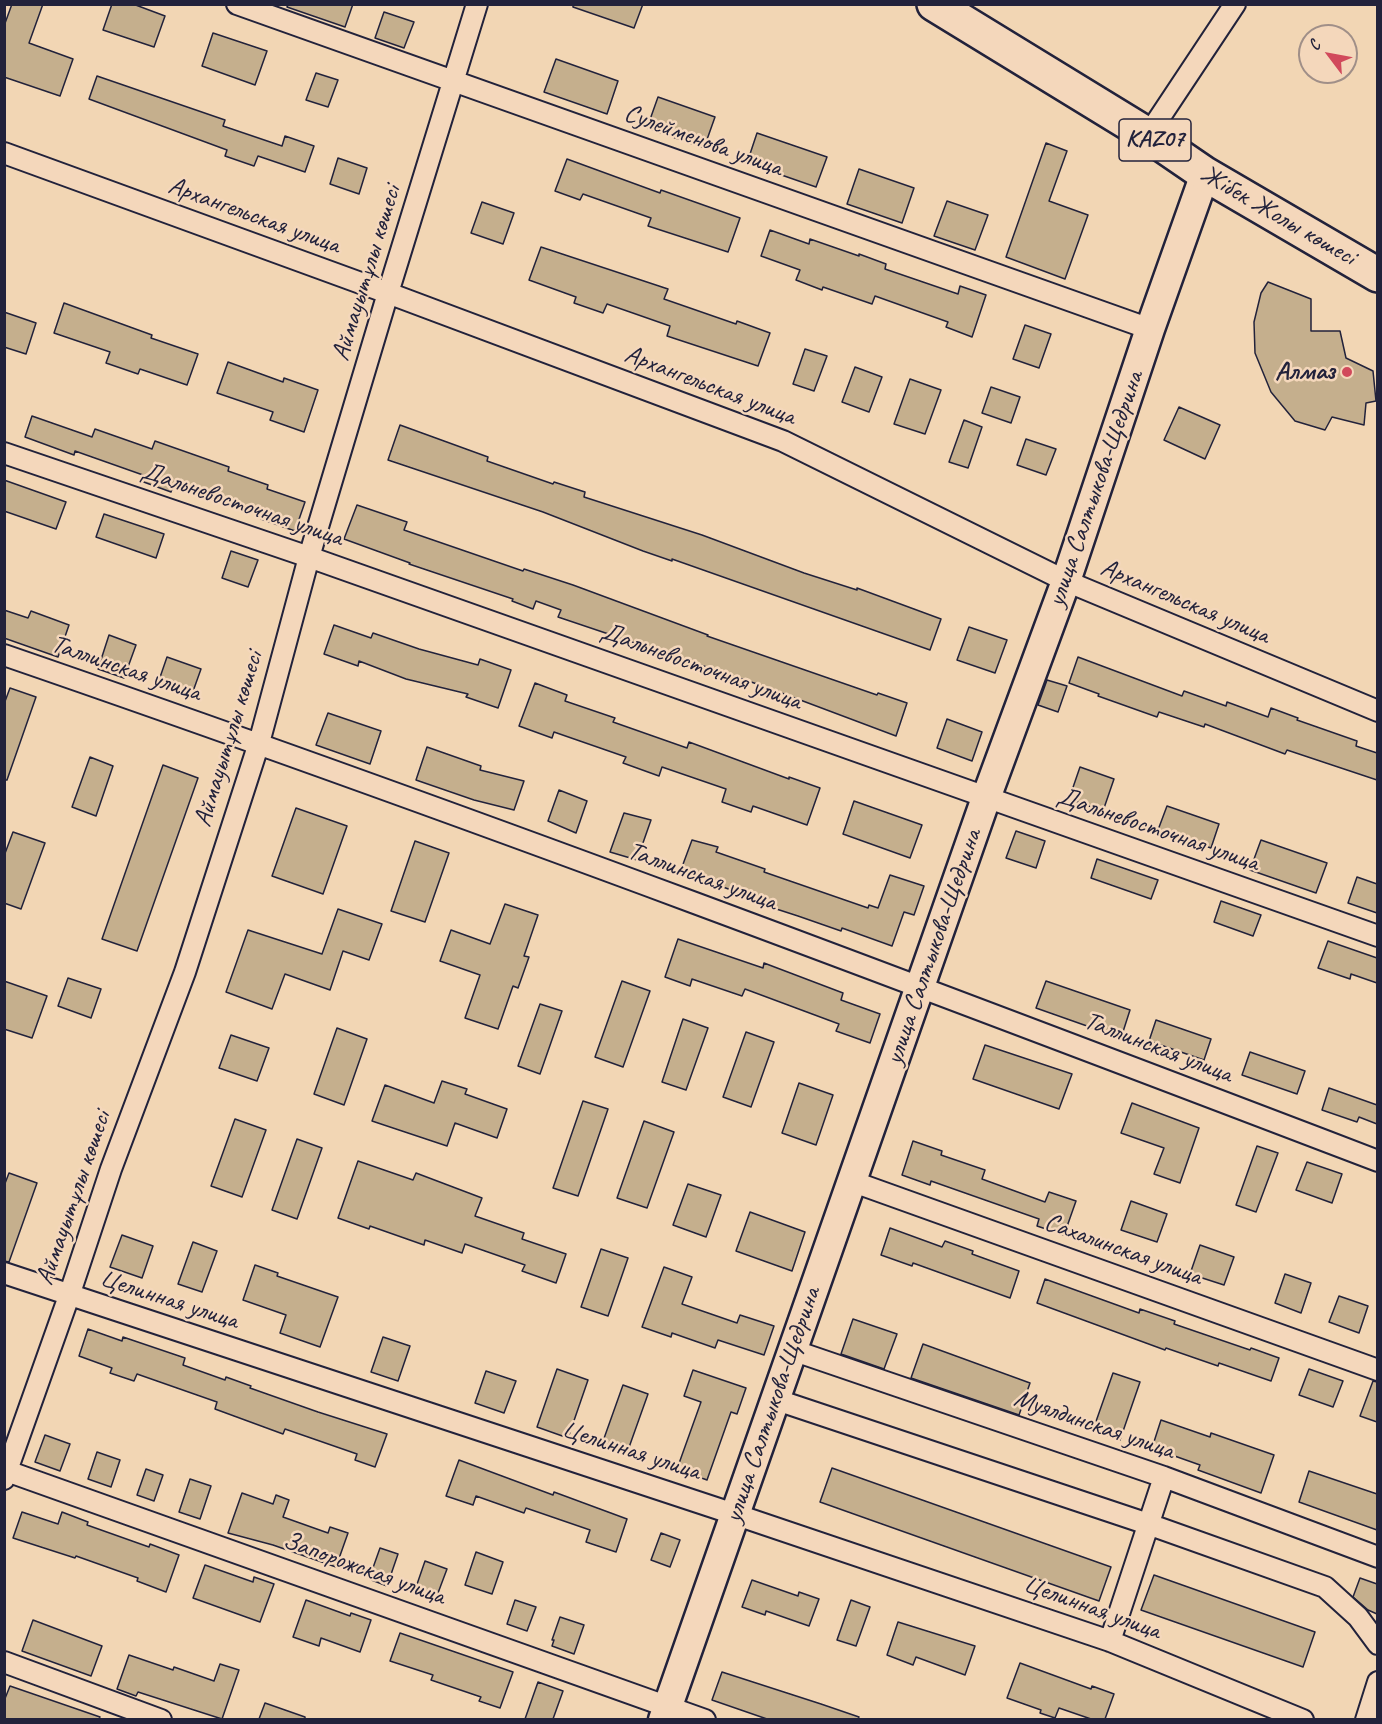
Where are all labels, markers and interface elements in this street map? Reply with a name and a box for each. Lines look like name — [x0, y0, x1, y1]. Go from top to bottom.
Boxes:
north arrow — [1298, 24, 1358, 84]
text: С — [1304, 37, 1325, 54]
street label: Сулейменова улица — [620, 98, 786, 184]
road number: KAZ07 — [1119, 119, 1191, 161]
street label: Жібек Жолы көшесі — [1195, 159, 1361, 273]
street label: Архангельская улица — [164, 170, 344, 262]
street label: Аймауытұлы көшесі — [326, 182, 408, 364]
street label: Архангельская улица — [620, 339, 800, 433]
place label: Алмаз — [1275, 356, 1335, 388]
marker: Алмаз — [1340, 365, 1354, 379]
street label: улица Салтыкова-Щедрина — [1041, 367, 1151, 611]
street label: Дальневосточная улица — [137, 456, 347, 554]
street label: Архангельская улица — [1096, 552, 1274, 652]
street label: Дальневосточная улица — [597, 616, 805, 718]
street label: Таллинская улица — [47, 629, 205, 709]
street label: Аймауытұлы көшесі — [188, 648, 270, 830]
street label: Дальневосточная улица — [1053, 781, 1263, 879]
street label: улица Салтыкова-Щедрина — [879, 825, 989, 1069]
street label: Таллинская улица — [623, 836, 781, 918]
street label: Таллинская улица — [1080, 1005, 1236, 1091]
street label: Аймауытұлы көшесі — [30, 1107, 118, 1289]
street label: Сахалинская улица — [1040, 1207, 1206, 1293]
street label: Целинная улица — [96, 1263, 242, 1337]
street label: улица Салтыкова-Щедрина — [718, 1283, 828, 1527]
street label: Муялдинская улица — [1010, 1383, 1178, 1467]
street label: Целинная улица — [558, 1414, 704, 1488]
street label: Запорожская улица — [279, 1525, 449, 1613]
street label: Целинная улица — [1019, 1569, 1165, 1647]

